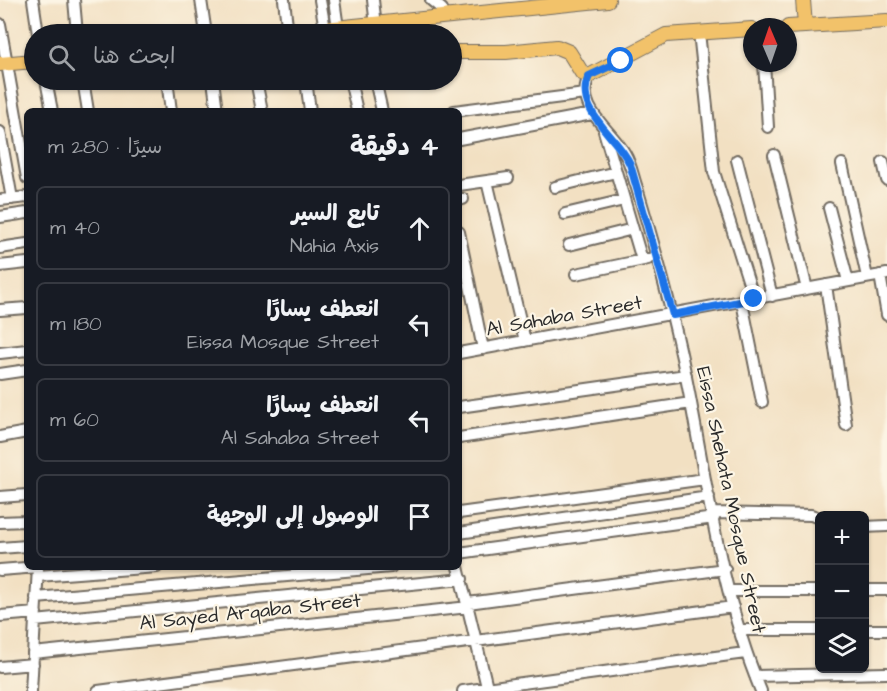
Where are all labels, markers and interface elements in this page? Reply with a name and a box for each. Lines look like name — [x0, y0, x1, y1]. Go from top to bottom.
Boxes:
north arrow — [743, 18, 797, 72]
search box — [24, 24, 462, 90]
icon: search — [45, 41, 78, 74]
text: ابحث هنا — [93, 41, 175, 72]
route start — [607, 47, 633, 73]
text: 4 دقيقة — [350, 129, 438, 165]
text: سيرًا · 280 m — [48, 133, 162, 161]
text: تابع السير — [292, 198, 379, 229]
icon: ahead — [403, 212, 436, 245]
text: 40 m — [50, 214, 100, 242]
text: Nahia Axis — [290, 232, 379, 260]
route end — [740, 285, 766, 311]
street label: Al Sahaba Street — [484, 288, 644, 344]
text: انعطف يسارًا — [266, 294, 379, 325]
icon: left — [403, 308, 436, 341]
text: 180 m — [50, 310, 102, 338]
text: Eissa Mosque Street — [187, 328, 379, 356]
street label: Eissa Shehata Mosque Street — [689, 364, 773, 636]
text: انعطف يسارًا — [266, 390, 379, 421]
icon: left — [403, 404, 436, 437]
text: 60 m — [50, 406, 99, 434]
text: Al Sahaba Street — [221, 424, 379, 452]
text: الوصول إلى الوجهة — [207, 500, 379, 531]
icon: arrive — [403, 500, 436, 533]
map controls — [815, 511, 869, 673]
button: + — [815, 511, 869, 565]
button: − — [815, 565, 869, 619]
street label: Al Sayed Arqaba Street — [138, 586, 362, 639]
button: layers — [815, 619, 869, 673]

